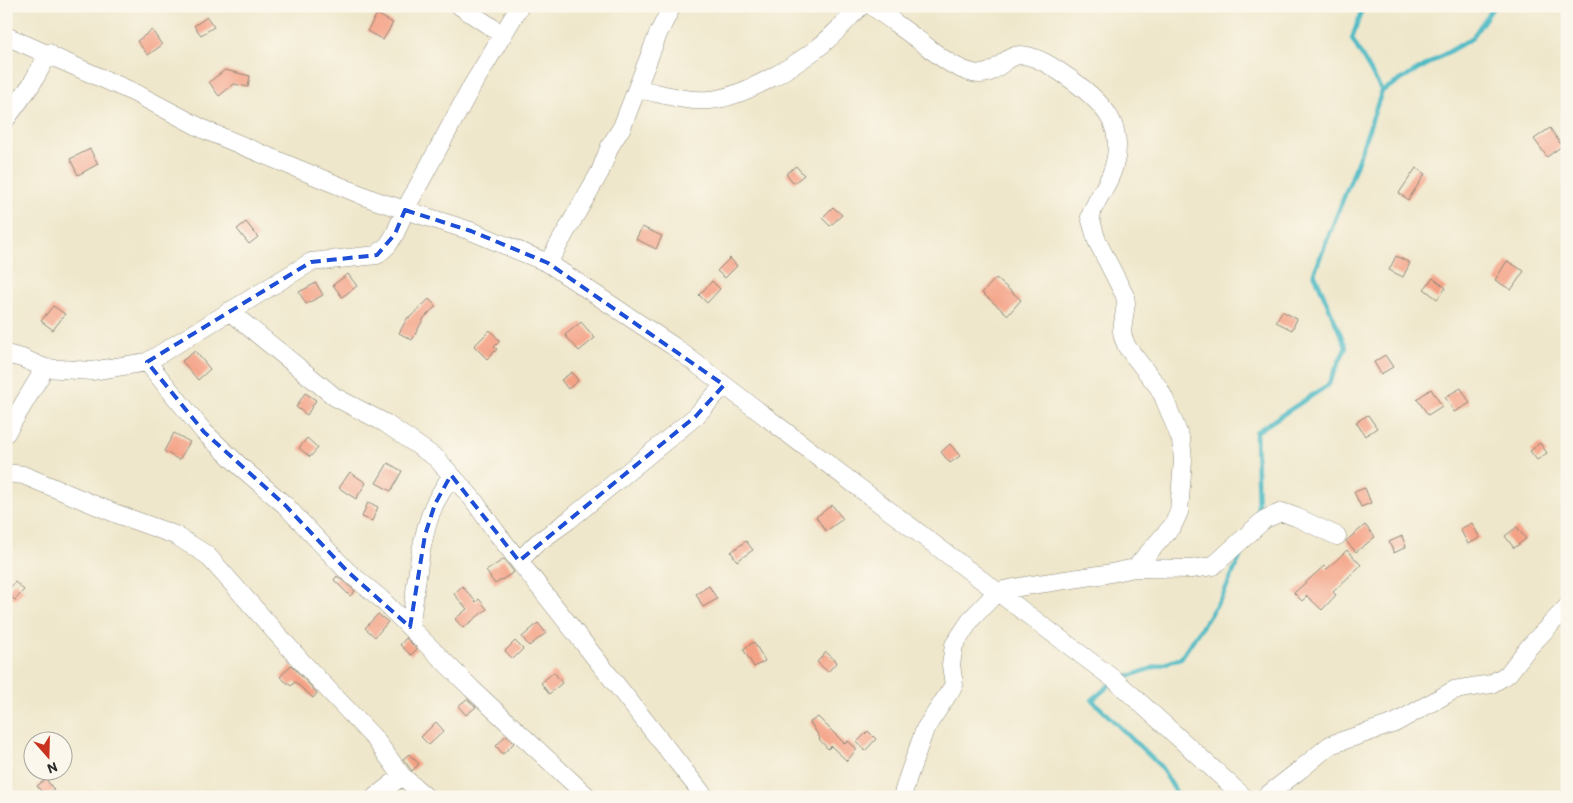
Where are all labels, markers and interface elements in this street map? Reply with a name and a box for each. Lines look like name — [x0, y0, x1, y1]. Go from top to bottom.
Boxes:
north arrow — [22, 730, 72, 780]
text: N — [45, 758, 60, 777]

